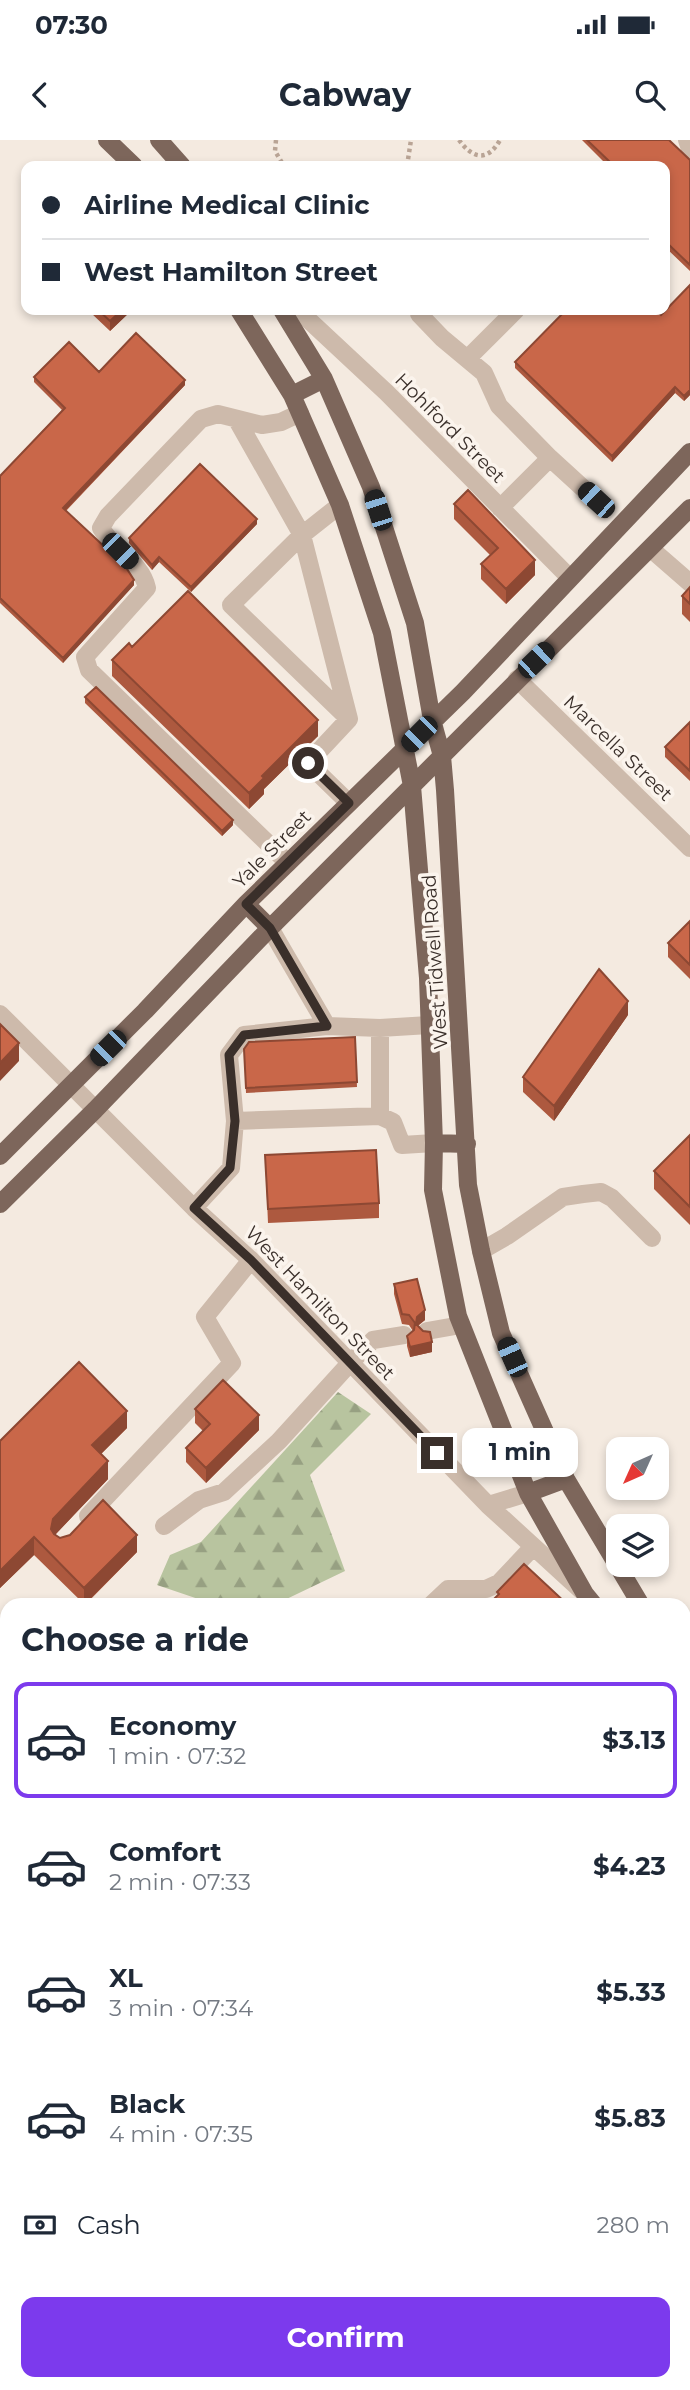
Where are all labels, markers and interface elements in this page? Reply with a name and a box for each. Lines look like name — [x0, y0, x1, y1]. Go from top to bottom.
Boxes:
text: 07:30 — [35, 9, 108, 41]
text: Cabway — [279, 75, 411, 114]
icon: back — [21, 76, 59, 114]
icon: search — [631, 76, 669, 114]
text: Airline Medical Clinic — [84, 189, 370, 221]
text: West Hamilton Street — [84, 256, 378, 288]
street label: Hohlford Street — [390, 368, 510, 488]
car — [574, 478, 619, 522]
car — [362, 487, 395, 533]
car — [98, 529, 143, 573]
car — [514, 638, 559, 682]
street label: Marcella Street — [559, 690, 677, 806]
car — [397, 712, 442, 756]
route start — [292, 747, 324, 779]
street label: Yale Street — [228, 805, 316, 893]
street label: West Tidwell Road — [417, 874, 453, 1050]
car — [86, 1026, 131, 1070]
street label: West Hamilton Street — [241, 1221, 400, 1385]
car — [494, 1334, 531, 1380]
callout: 1 min — [462, 1428, 577, 1478]
route end — [421, 1437, 453, 1469]
north arrow — [606, 1437, 668, 1500]
map controls — [606, 1437, 669, 1577]
text: 1 min — [489, 1438, 551, 1466]
button: layers — [606, 1514, 669, 1577]
text: Choose a ride — [21, 1620, 249, 1659]
icon: car — [25, 1709, 88, 1772]
text: Economy — [109, 1710, 236, 1742]
text: $3.13 — [602, 1724, 666, 1756]
text: 1 min · 07:32 — [109, 1742, 246, 1770]
icon: car — [25, 1835, 88, 1898]
text: Comfort — [109, 1836, 221, 1868]
text: $4.23 — [593, 1850, 666, 1882]
text: 2 min · 07:33 — [109, 1868, 251, 1896]
icon: car — [25, 1961, 88, 2024]
text: XL — [109, 1962, 143, 1994]
text: $5.33 — [596, 1976, 666, 2008]
text: 3 min · 07:34 — [109, 1994, 253, 2022]
icon: car — [25, 2087, 88, 2150]
text: Black — [109, 2088, 185, 2120]
text: $5.83 — [594, 2102, 666, 2134]
text: 4 min · 07:35 — [109, 2120, 253, 2148]
icon: cash — [21, 2206, 59, 2244]
text: Cash — [77, 2209, 141, 2241]
text: 280 m — [597, 2211, 670, 2239]
button: Confirm — [21, 2297, 670, 2377]

